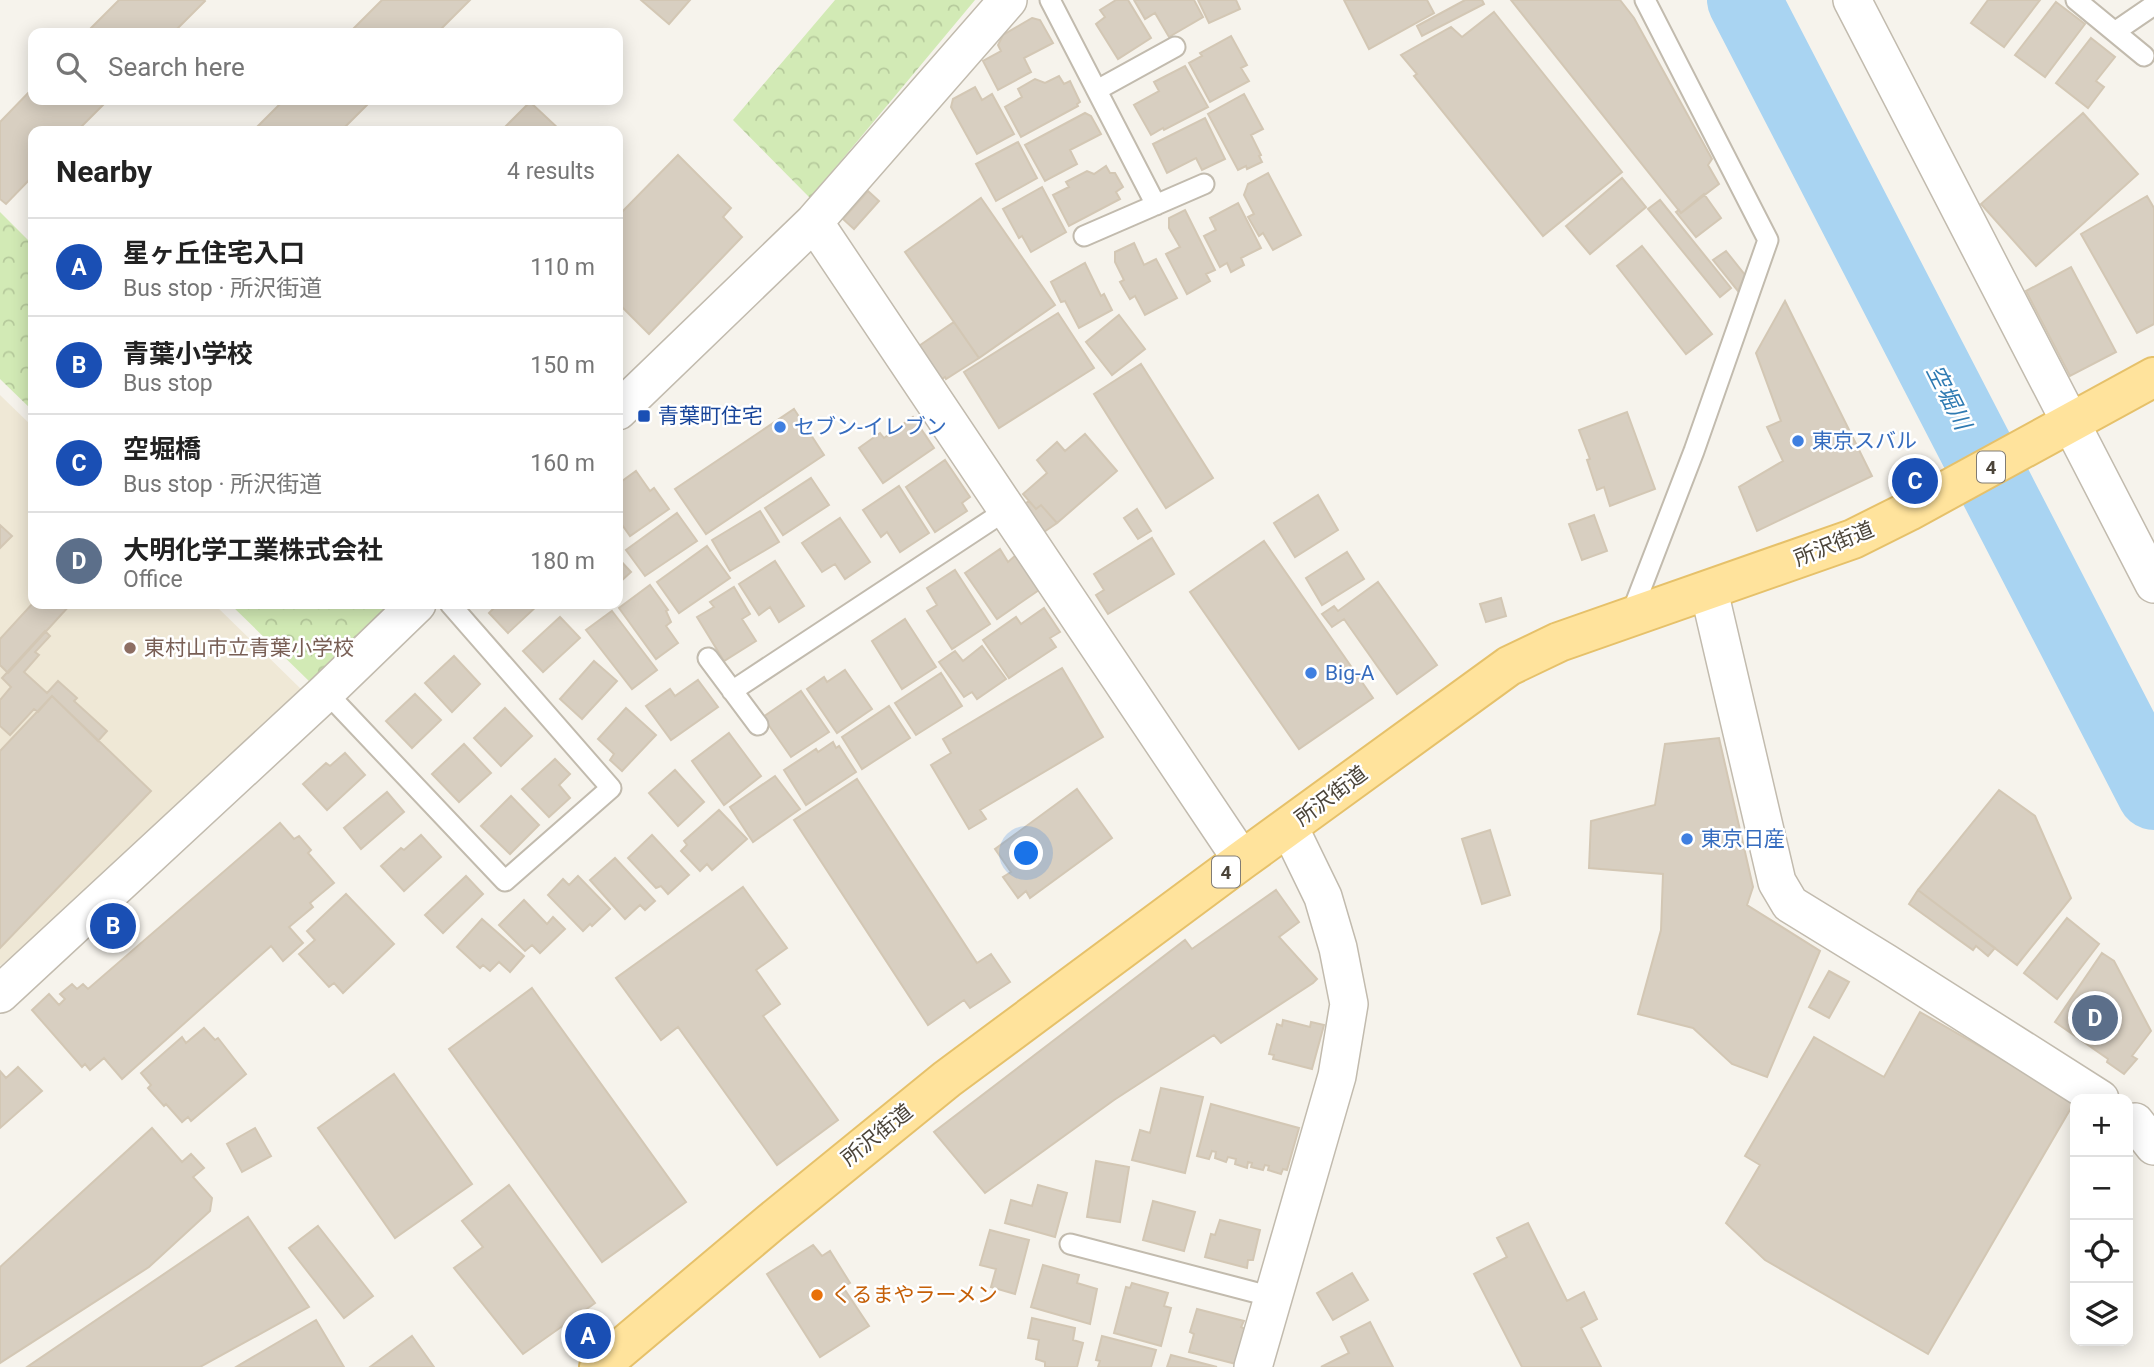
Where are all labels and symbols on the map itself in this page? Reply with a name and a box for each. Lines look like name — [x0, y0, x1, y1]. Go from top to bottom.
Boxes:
water label: 空堀川 — [1921, 360, 1978, 437]
place label: 青葉町住宅 — [658, 404, 763, 428]
marker: 青葉町住宅 — [636, 408, 652, 424]
place label: セブン-イレブン — [794, 415, 947, 439]
marker: セブン-イレブン — [772, 419, 788, 435]
place label: 東京スバル — [1812, 429, 1917, 453]
marker: 東京スバル — [1790, 433, 1806, 449]
road number: 4 — [1977, 452, 2005, 482]
pin: C — [1892, 455, 1938, 507]
street label: 所沢街道 — [1791, 517, 1877, 571]
place label: 東村山市立青葉小学校 — [144, 636, 354, 660]
marker: 東村山市立青葉小学校 — [122, 640, 138, 656]
place label: Big-A — [1325, 661, 1375, 685]
marker: Big-A — [1303, 665, 1319, 681]
street label: 所沢街道 — [1290, 761, 1372, 831]
place label: 東京日産 — [1701, 827, 1785, 851]
marker: 東京日産 — [1679, 831, 1695, 847]
your location — [1009, 836, 1043, 870]
road number: 4 — [1212, 856, 1240, 888]
pin: B — [90, 900, 136, 952]
pin: D — [2072, 992, 2118, 1044]
street label: 所沢街道 — [837, 1099, 917, 1171]
place label: くるまやラーメン — [831, 1283, 998, 1307]
marker: くるまやラーメン — [809, 1287, 825, 1303]
pin: A — [565, 1310, 611, 1362]

